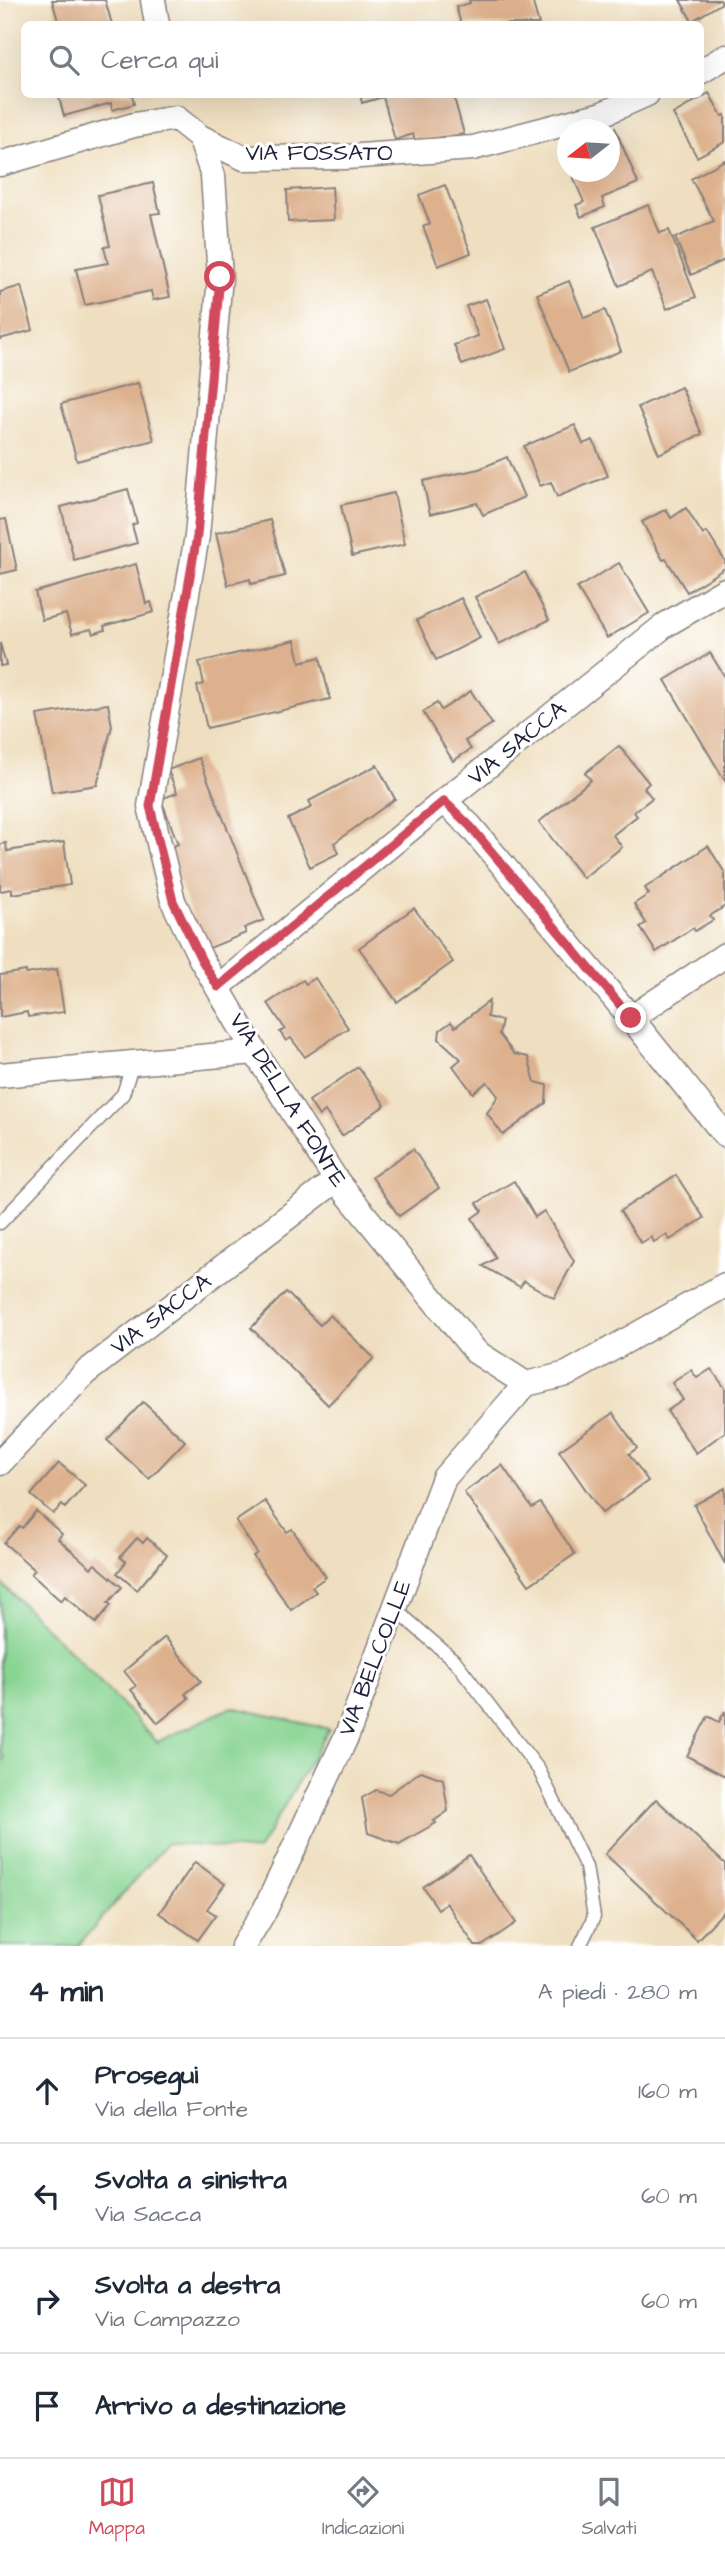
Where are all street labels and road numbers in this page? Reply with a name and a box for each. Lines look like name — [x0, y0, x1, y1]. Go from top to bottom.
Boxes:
street label: VIA FOSSATO — [245, 137, 393, 169]
street label: VIA SACCA — [461, 693, 573, 793]
street label: VIA DELLA FONTE — [221, 1007, 355, 1194]
street label: VIA SACCA — [104, 1265, 218, 1362]
street label: VIA BELCOLLE — [331, 1575, 420, 1741]

